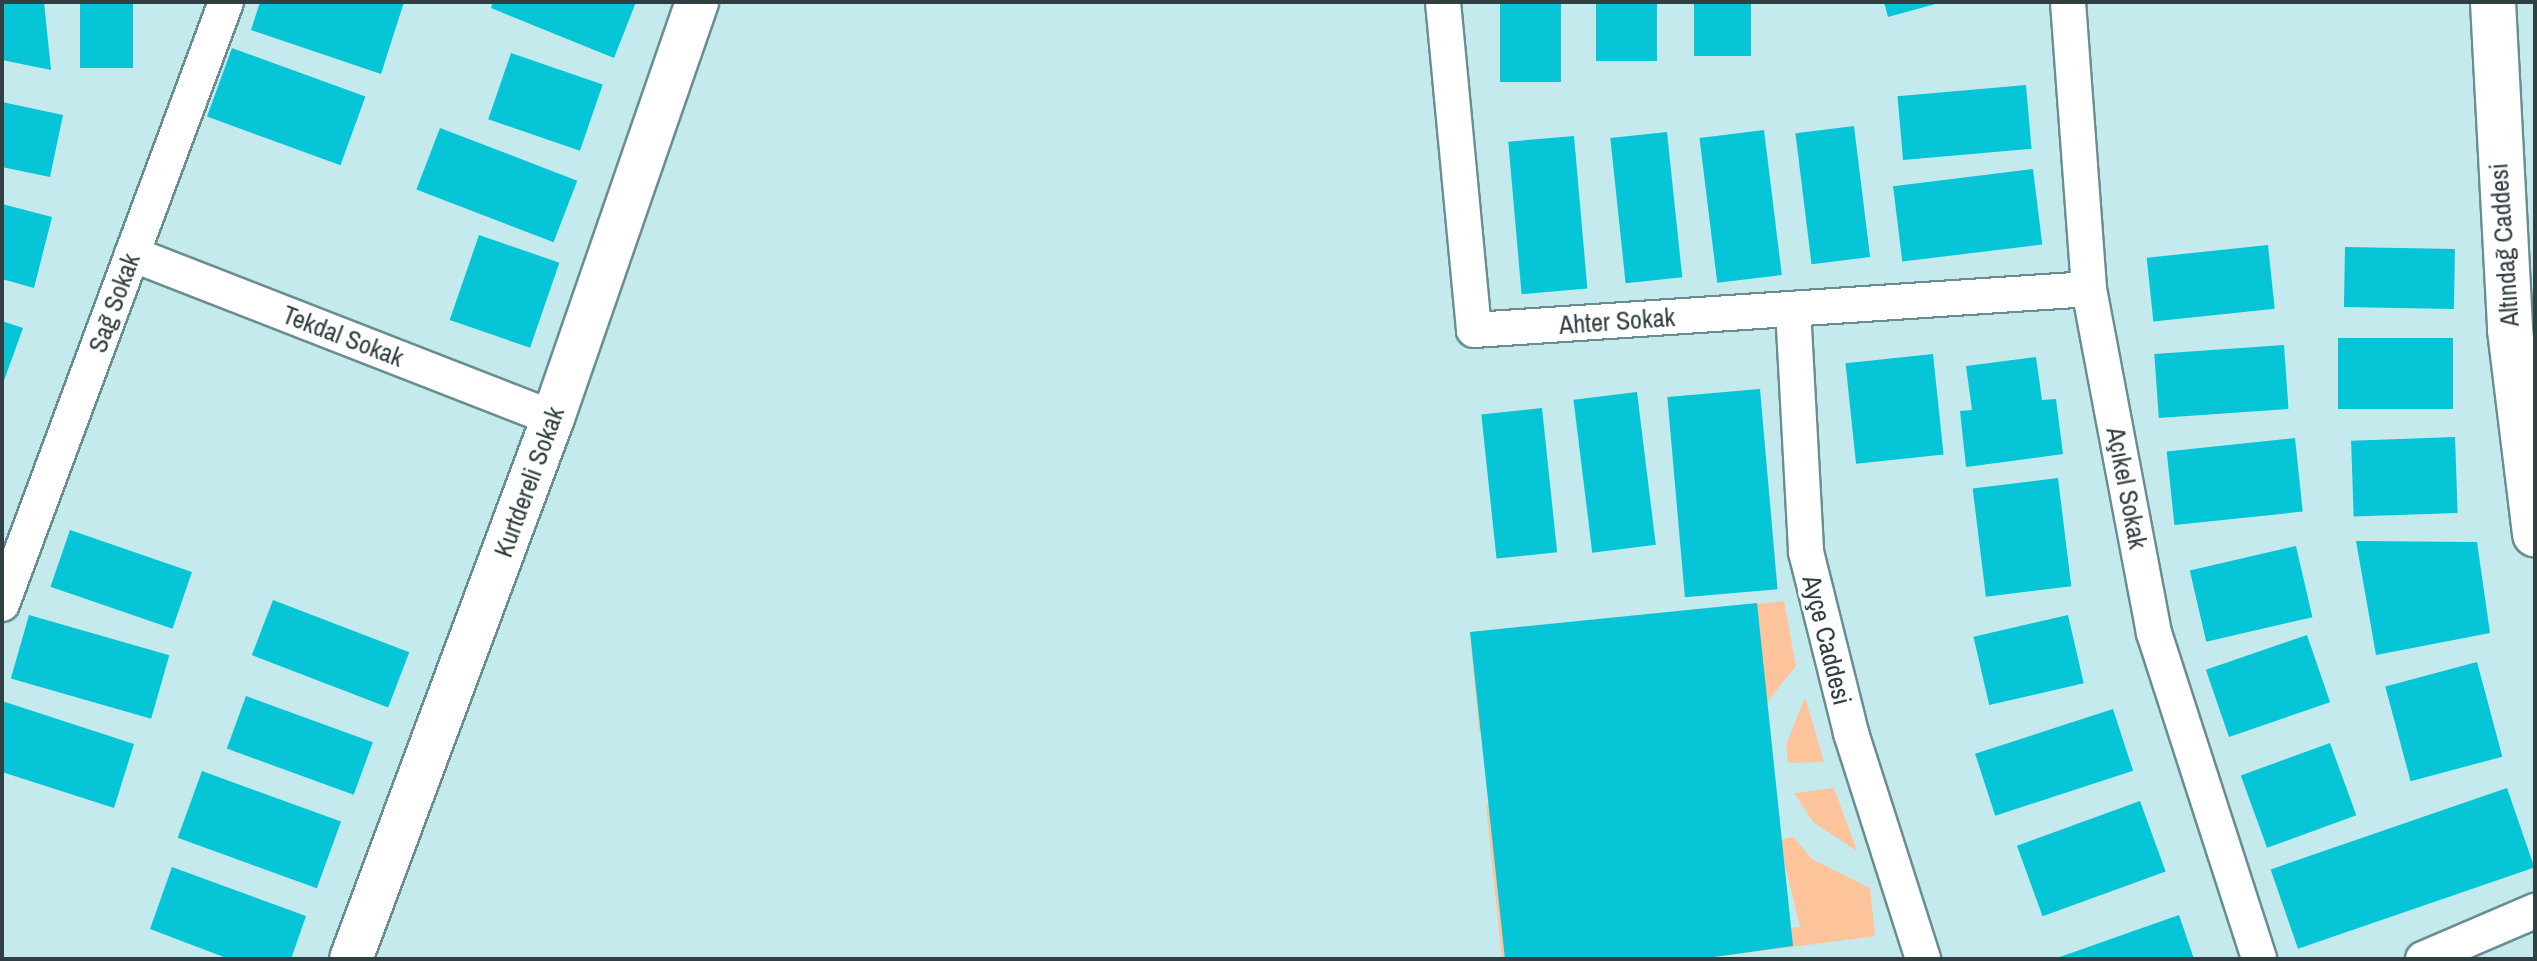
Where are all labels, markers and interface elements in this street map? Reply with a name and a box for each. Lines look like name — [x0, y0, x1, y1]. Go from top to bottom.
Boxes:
street label: Altındağ Caddesi — [2483, 162, 2525, 328]
street label: Sağ Sokak — [82, 249, 146, 357]
street label: Tekdal Sokak — [278, 299, 408, 373]
street label: Ahter Sokak — [1558, 301, 1676, 341]
street label: Kurtdereli Sokak — [487, 403, 571, 561]
street label: Açıkel Sokak — [2100, 425, 2154, 551]
street label: Ayçe Caddesi — [1796, 572, 1858, 708]

